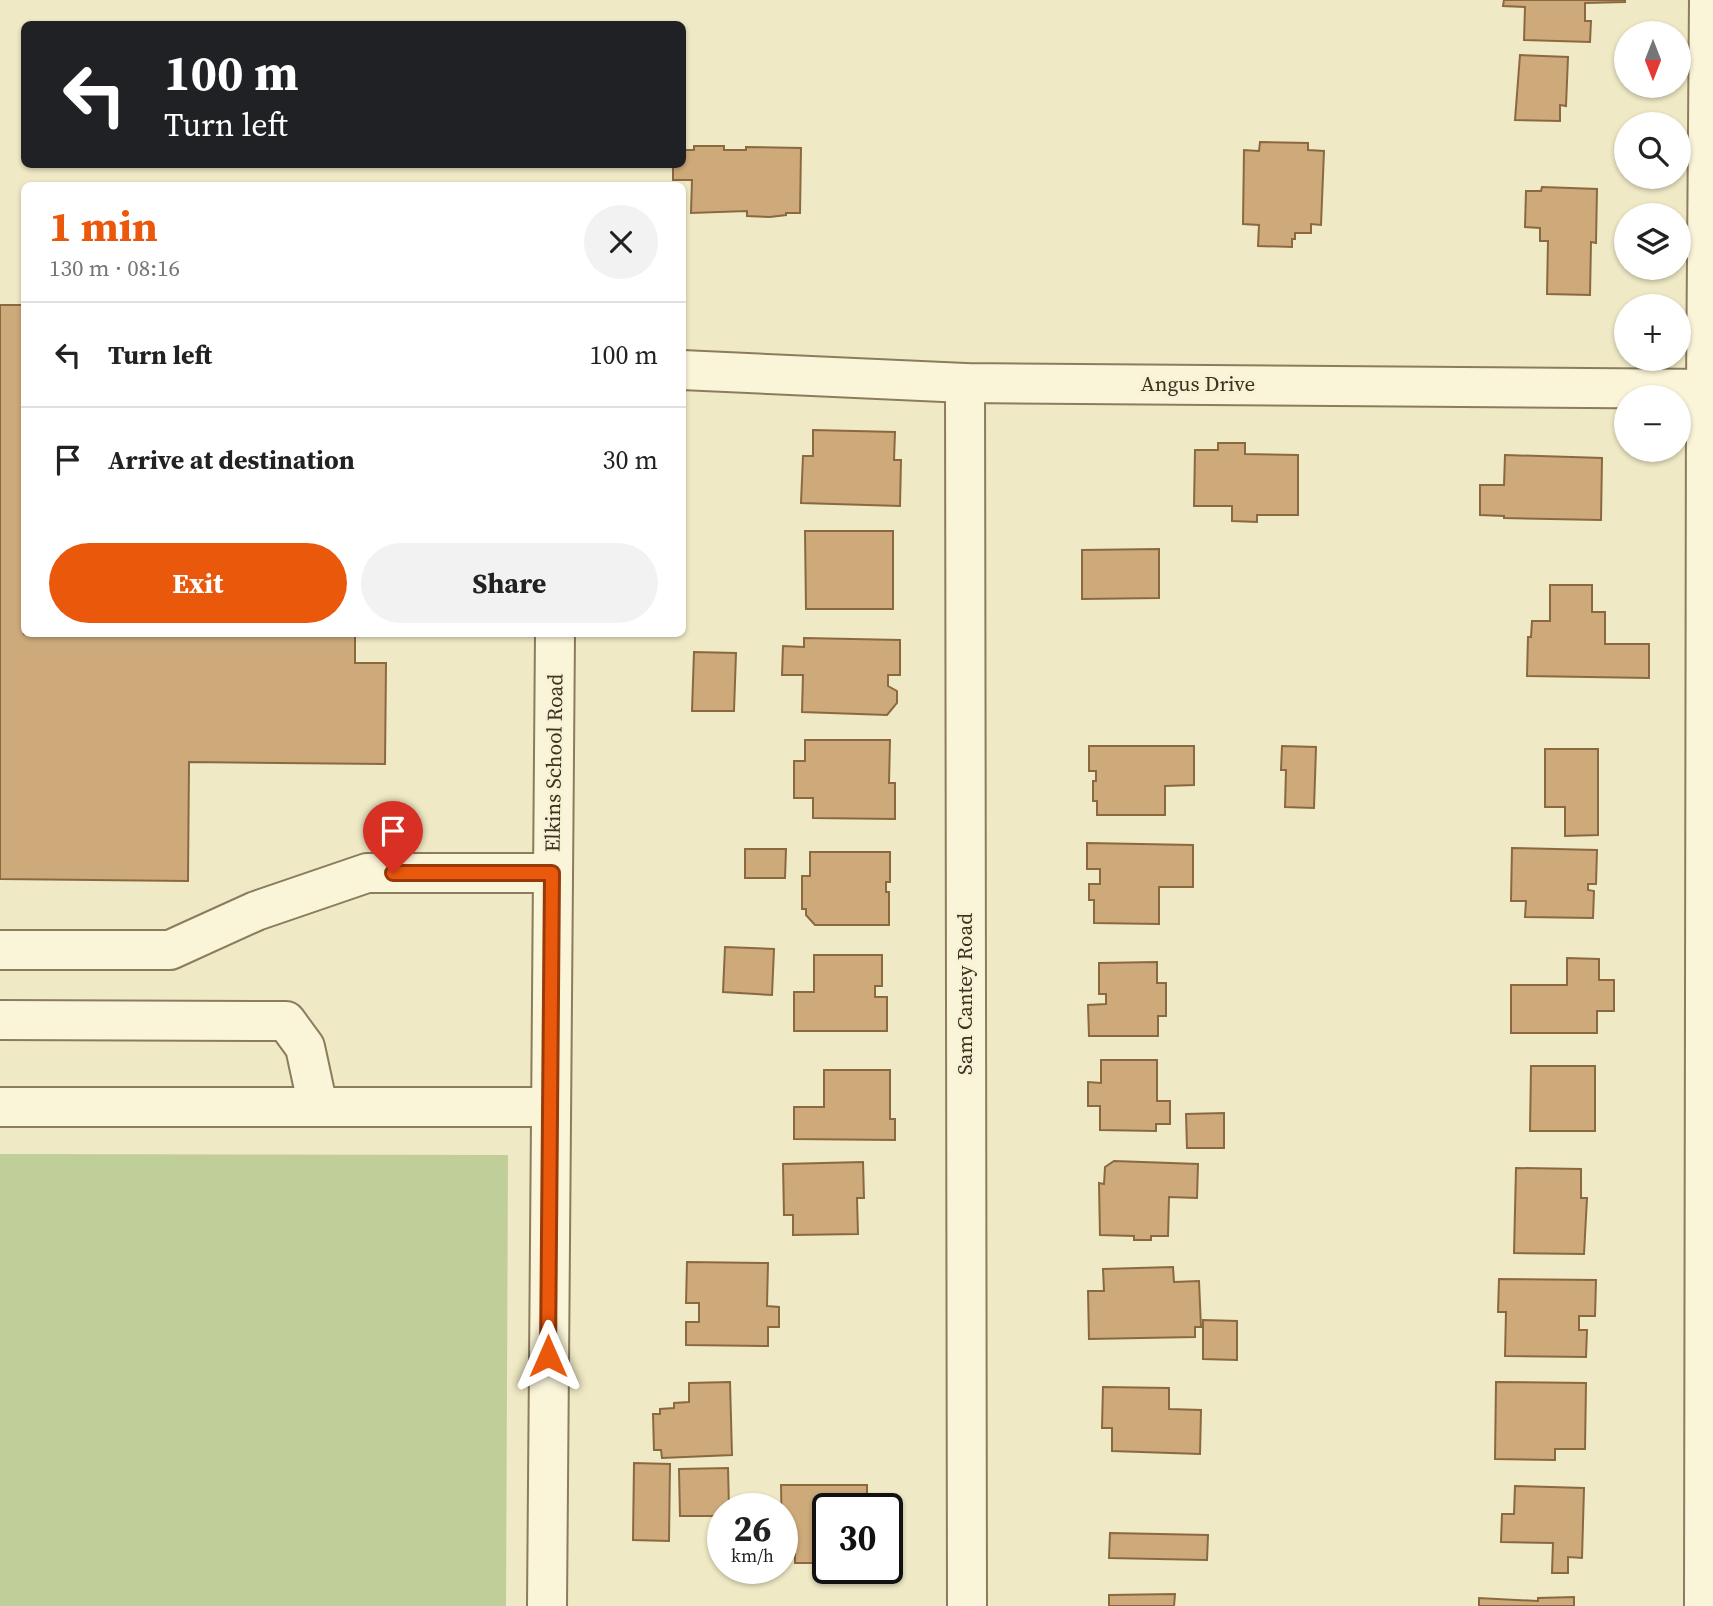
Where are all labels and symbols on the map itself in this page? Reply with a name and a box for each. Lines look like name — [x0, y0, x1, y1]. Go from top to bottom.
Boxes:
north arrow — [1614, 21, 1690, 98]
street label: Angus Drive — [1141, 369, 1255, 398]
street label: Elkins School Road — [537, 673, 570, 852]
pin — [363, 801, 423, 873]
street label: Sam Cantey Road — [950, 913, 979, 1075]
position arrow — [511, 1319, 585, 1393]
speed limit sign: 30 — [812, 1493, 903, 1584]

